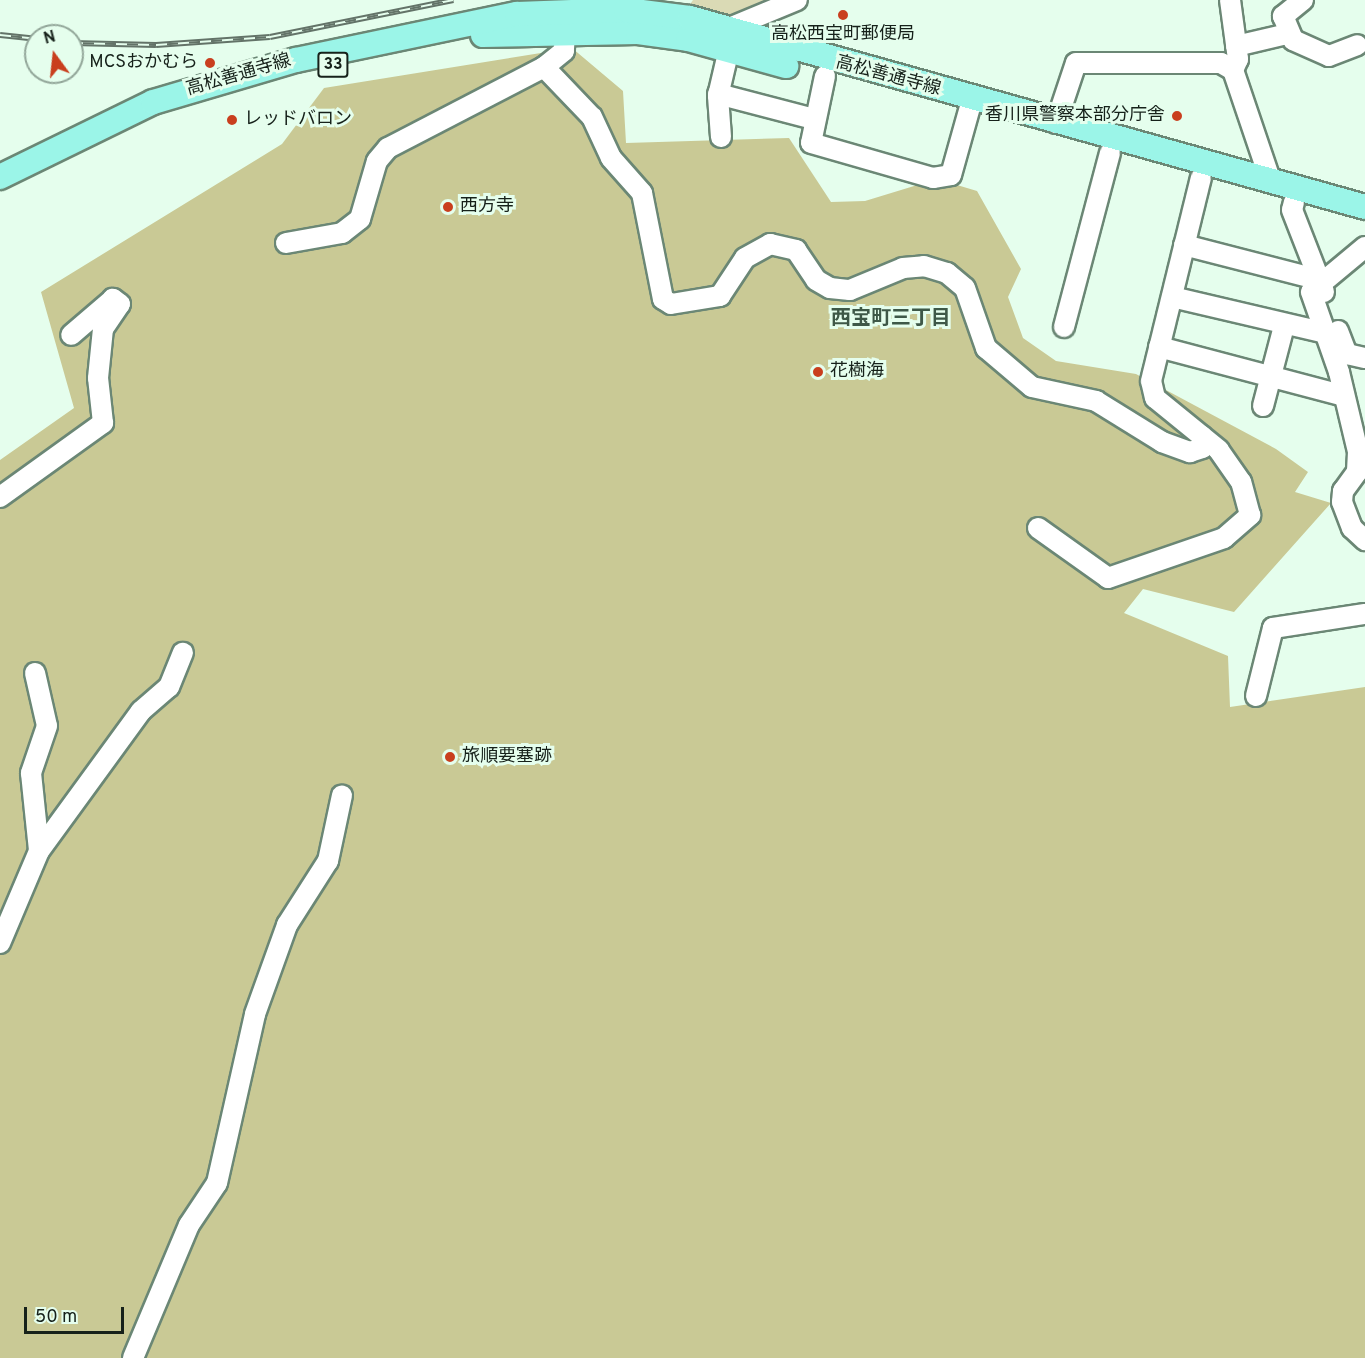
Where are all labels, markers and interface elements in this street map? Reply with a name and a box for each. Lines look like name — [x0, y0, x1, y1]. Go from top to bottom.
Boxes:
marker: 高松西宝町郵便局 — [836, 8, 850, 22]
north arrow — [24, 24, 84, 84]
place label: 高松西宝町郵便局 — [771, 24, 915, 46]
text: N — [42, 27, 58, 50]
street label: 高松善通寺線 — [184, 51, 294, 101]
place label: MCSおかむら — [89, 52, 198, 74]
road number: 33 — [316, 52, 350, 78]
street label: 高松善通寺線 — [833, 53, 943, 101]
marker: MCSおかむら — [203, 56, 217, 70]
place label: 香川県警察本部分庁舎 — [985, 105, 1165, 127]
place label: レッドバロン — [244, 109, 352, 131]
marker: 香川県警察本部分庁舎 — [1170, 109, 1184, 123]
marker: レッドバロン — [225, 113, 239, 127]
place label: 西方寺 — [460, 196, 514, 218]
marker: 西方寺 — [441, 200, 455, 214]
district label: 西宝町三丁目 — [831, 307, 951, 331]
place label: 花樹海 — [830, 361, 884, 383]
marker: 花樹海 — [811, 365, 825, 379]
place label: 旅順要塞跡 — [462, 746, 552, 768]
marker: 旅順要塞跡 — [443, 750, 457, 764]
scale bar — [27, 1295, 128, 1333]
text: 50 m — [35, 1306, 77, 1329]

